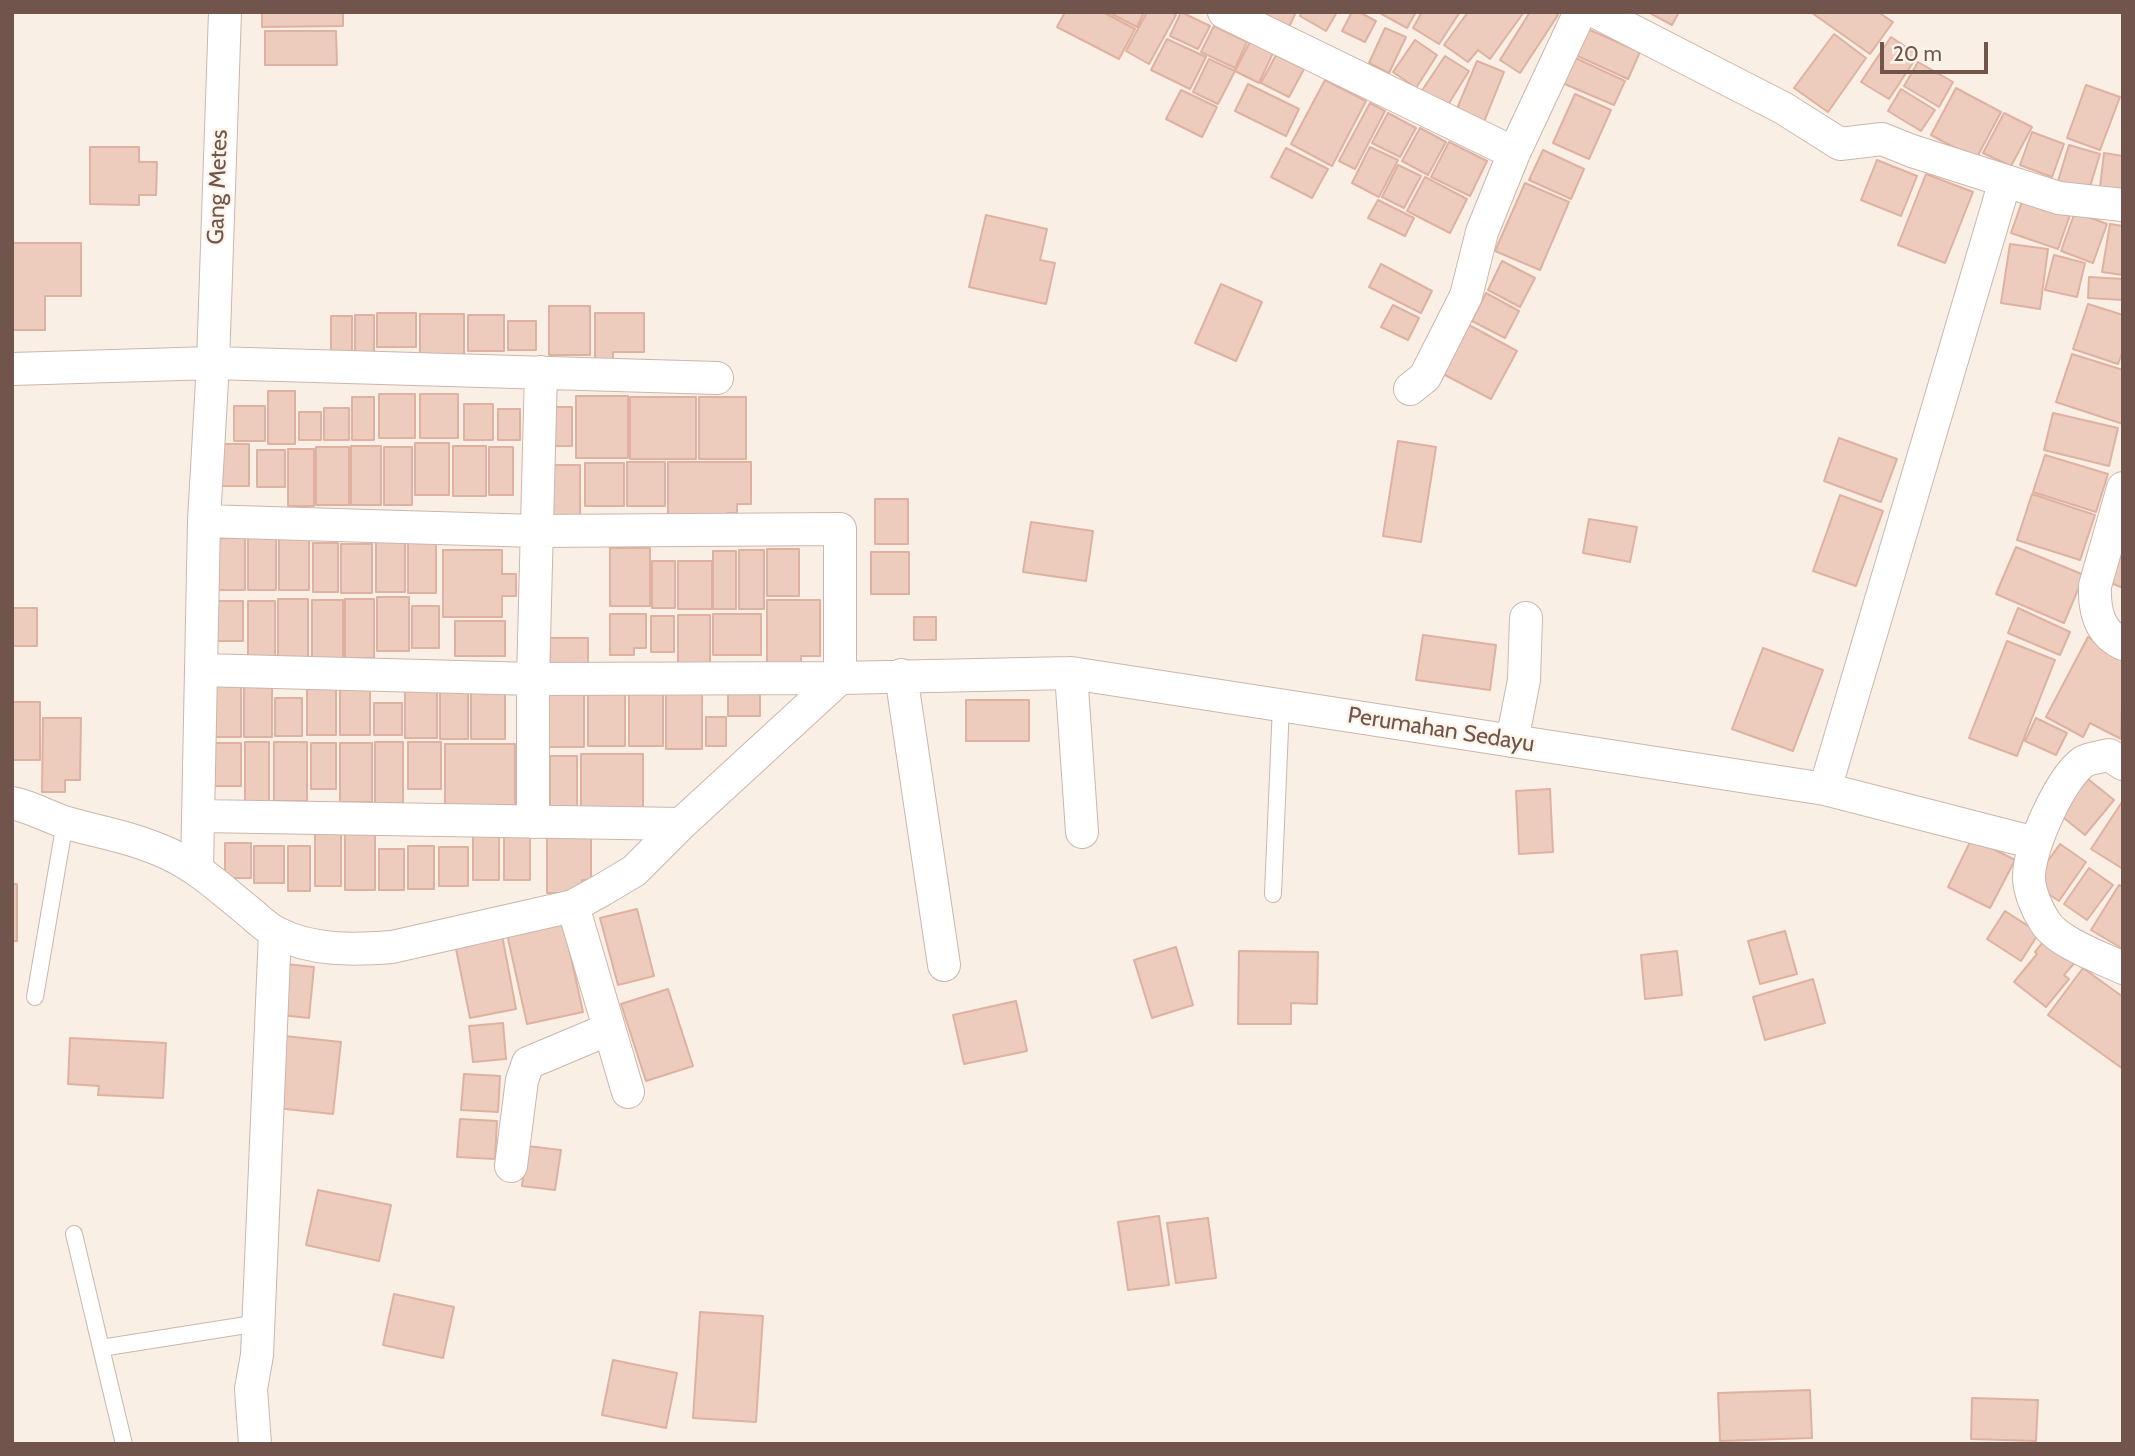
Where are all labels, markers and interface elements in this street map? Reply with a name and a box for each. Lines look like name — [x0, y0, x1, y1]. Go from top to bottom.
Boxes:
scale bar — [1883, 28, 1992, 72]
text: 20 m — [1893, 41, 1942, 66]
street label: Gang Metes — [202, 129, 234, 245]
street label: Perumahan Sedayu — [1346, 702, 1536, 758]

